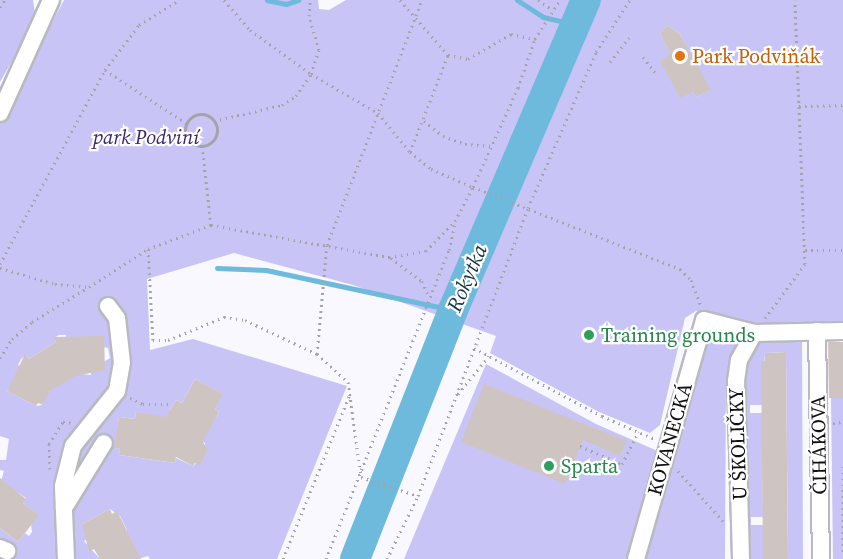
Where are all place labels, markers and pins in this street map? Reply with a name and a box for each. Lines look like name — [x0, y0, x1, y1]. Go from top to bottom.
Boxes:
place label: Park Podviňák — [692, 44, 820, 68]
marker: Park Podviňák — [673, 49, 687, 63]
place label: Training grounds — [601, 323, 755, 347]
marker: Training grounds — [582, 328, 596, 342]
place label: Sparta — [561, 454, 618, 478]
marker: Sparta — [542, 459, 556, 473]

